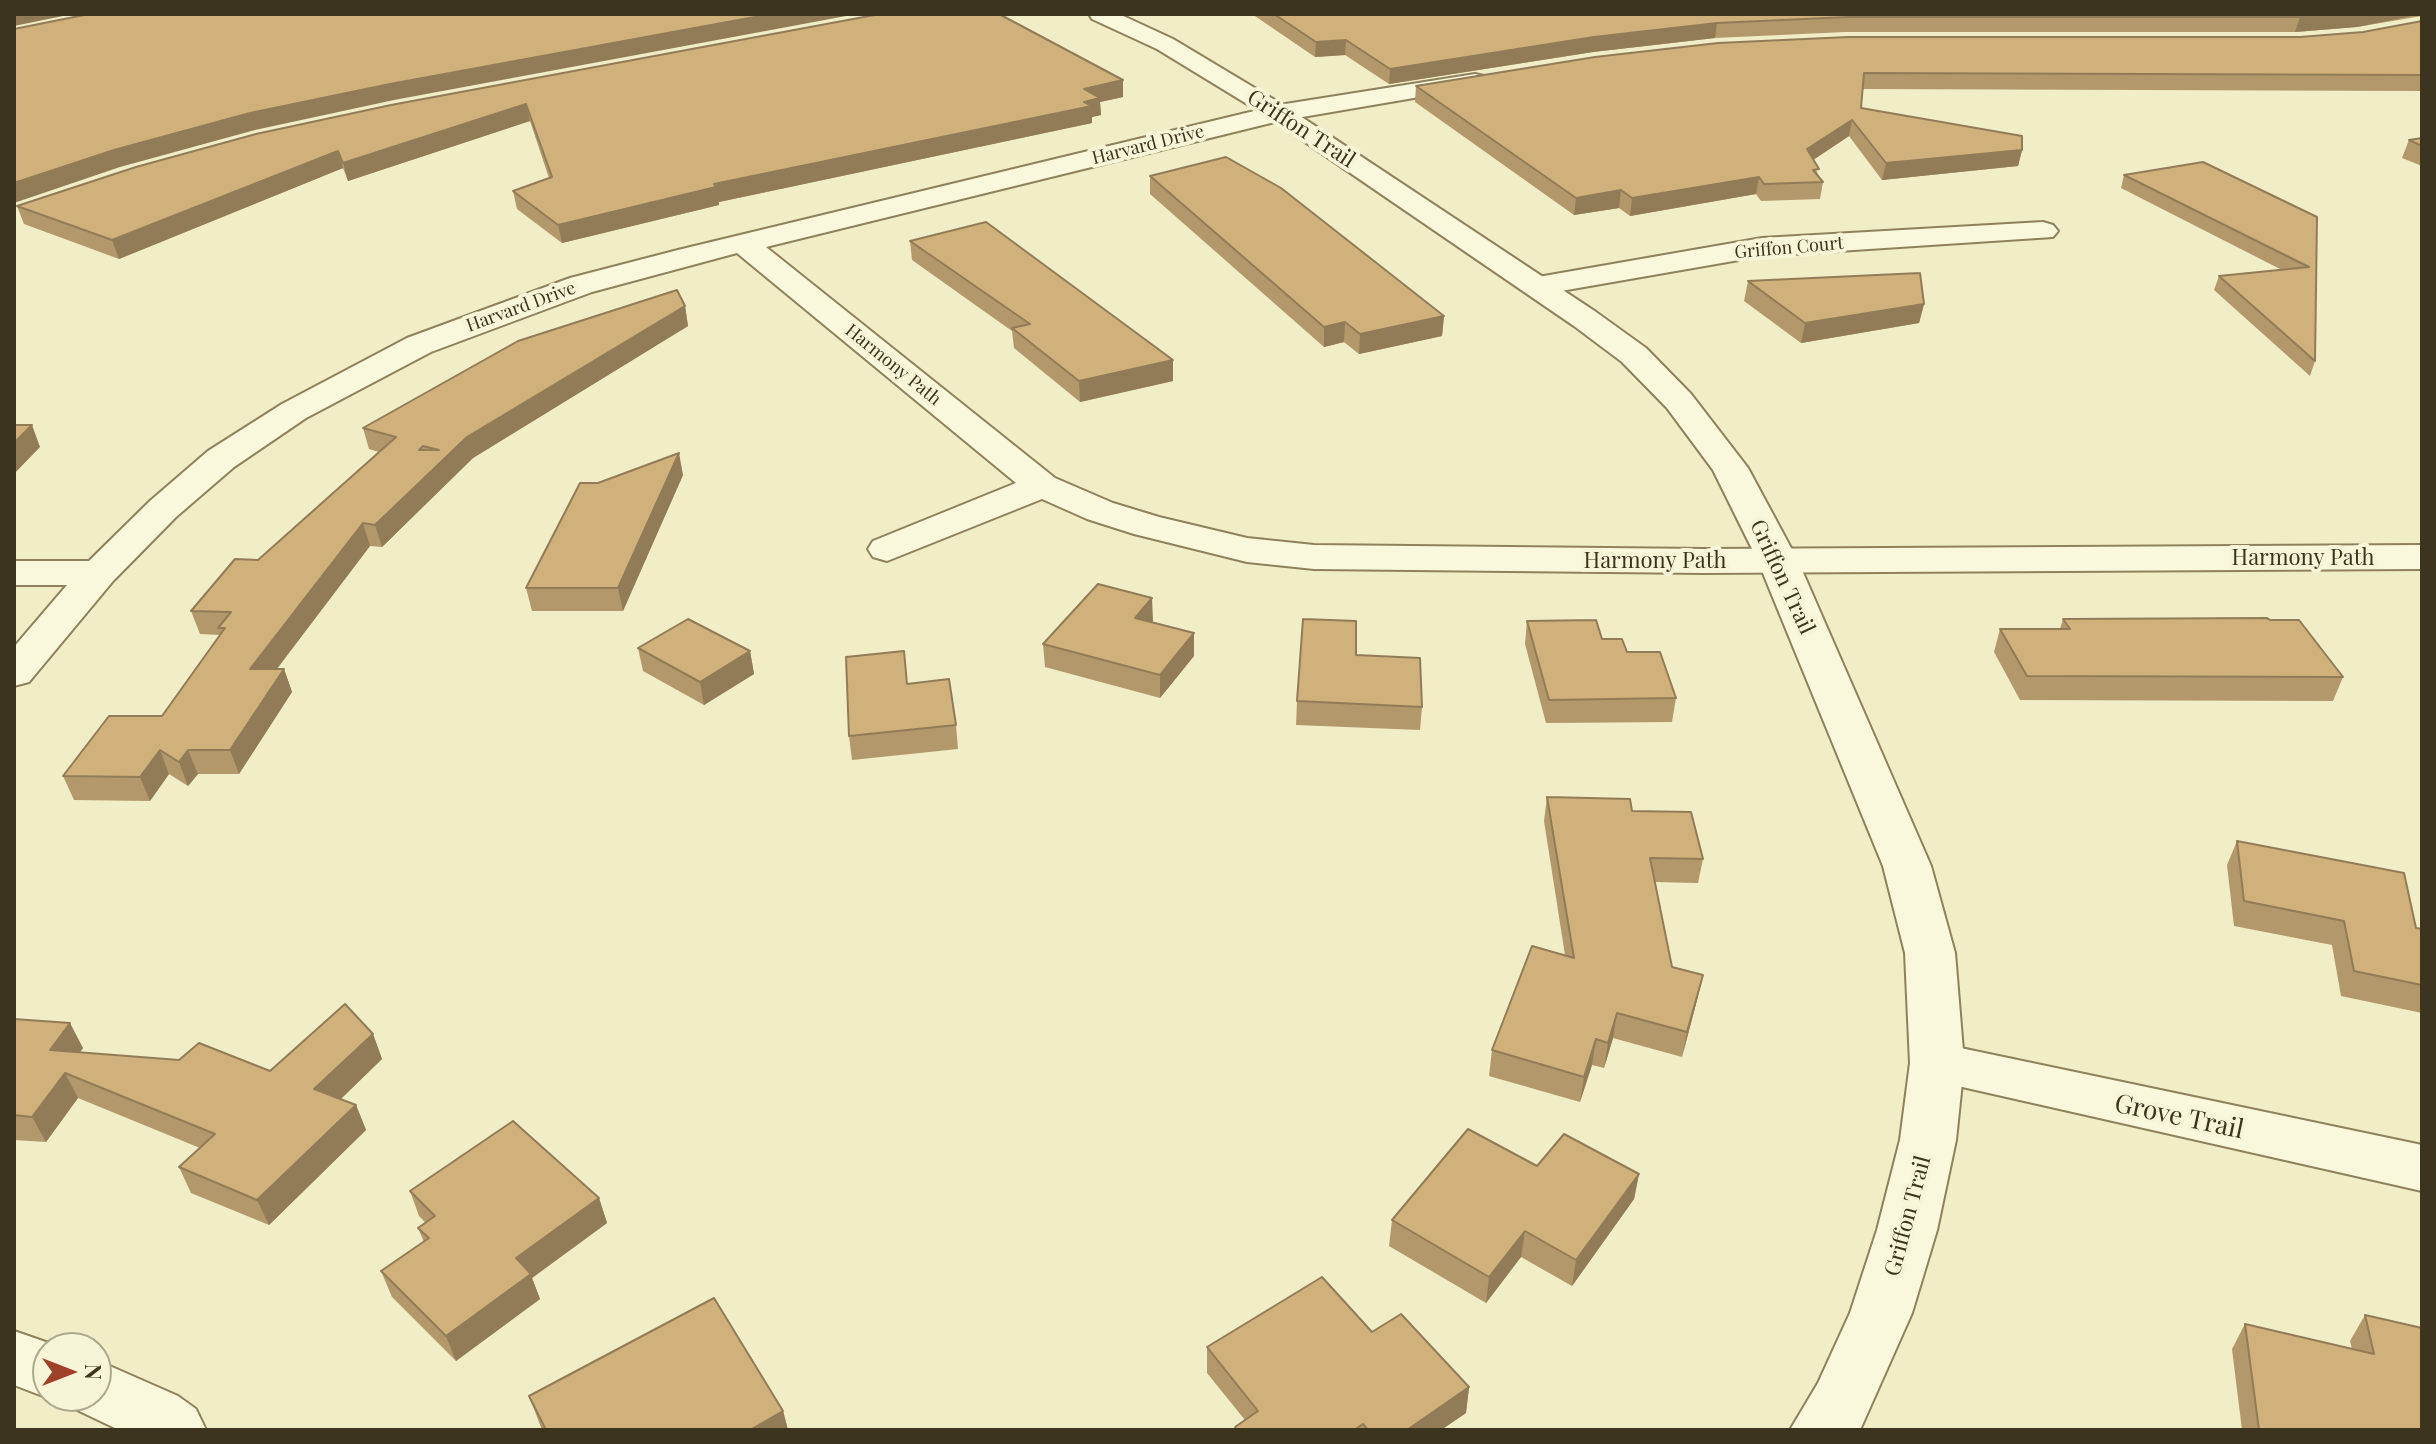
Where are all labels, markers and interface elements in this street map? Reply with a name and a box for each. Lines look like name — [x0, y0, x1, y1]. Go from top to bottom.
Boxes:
street label: Griffon Trail — [1242, 84, 1360, 174]
street label: Harvard Drive — [1090, 121, 1206, 169]
street label: Griffon Court — [1733, 232, 1845, 264]
street label: Harvard Drive — [463, 277, 579, 337]
street label: Harmony Path — [841, 320, 945, 410]
street label: Griffon Trail — [1744, 515, 1820, 639]
street label: Harmony Path — [2232, 545, 2374, 571]
street label: Harmony Path — [1584, 548, 1726, 574]
street label: Grove Trail — [2112, 1088, 2246, 1146]
street label: Griffon Trail — [1879, 1153, 1937, 1279]
north arrow — [32, 1332, 112, 1412]
text: N — [79, 1364, 109, 1380]

